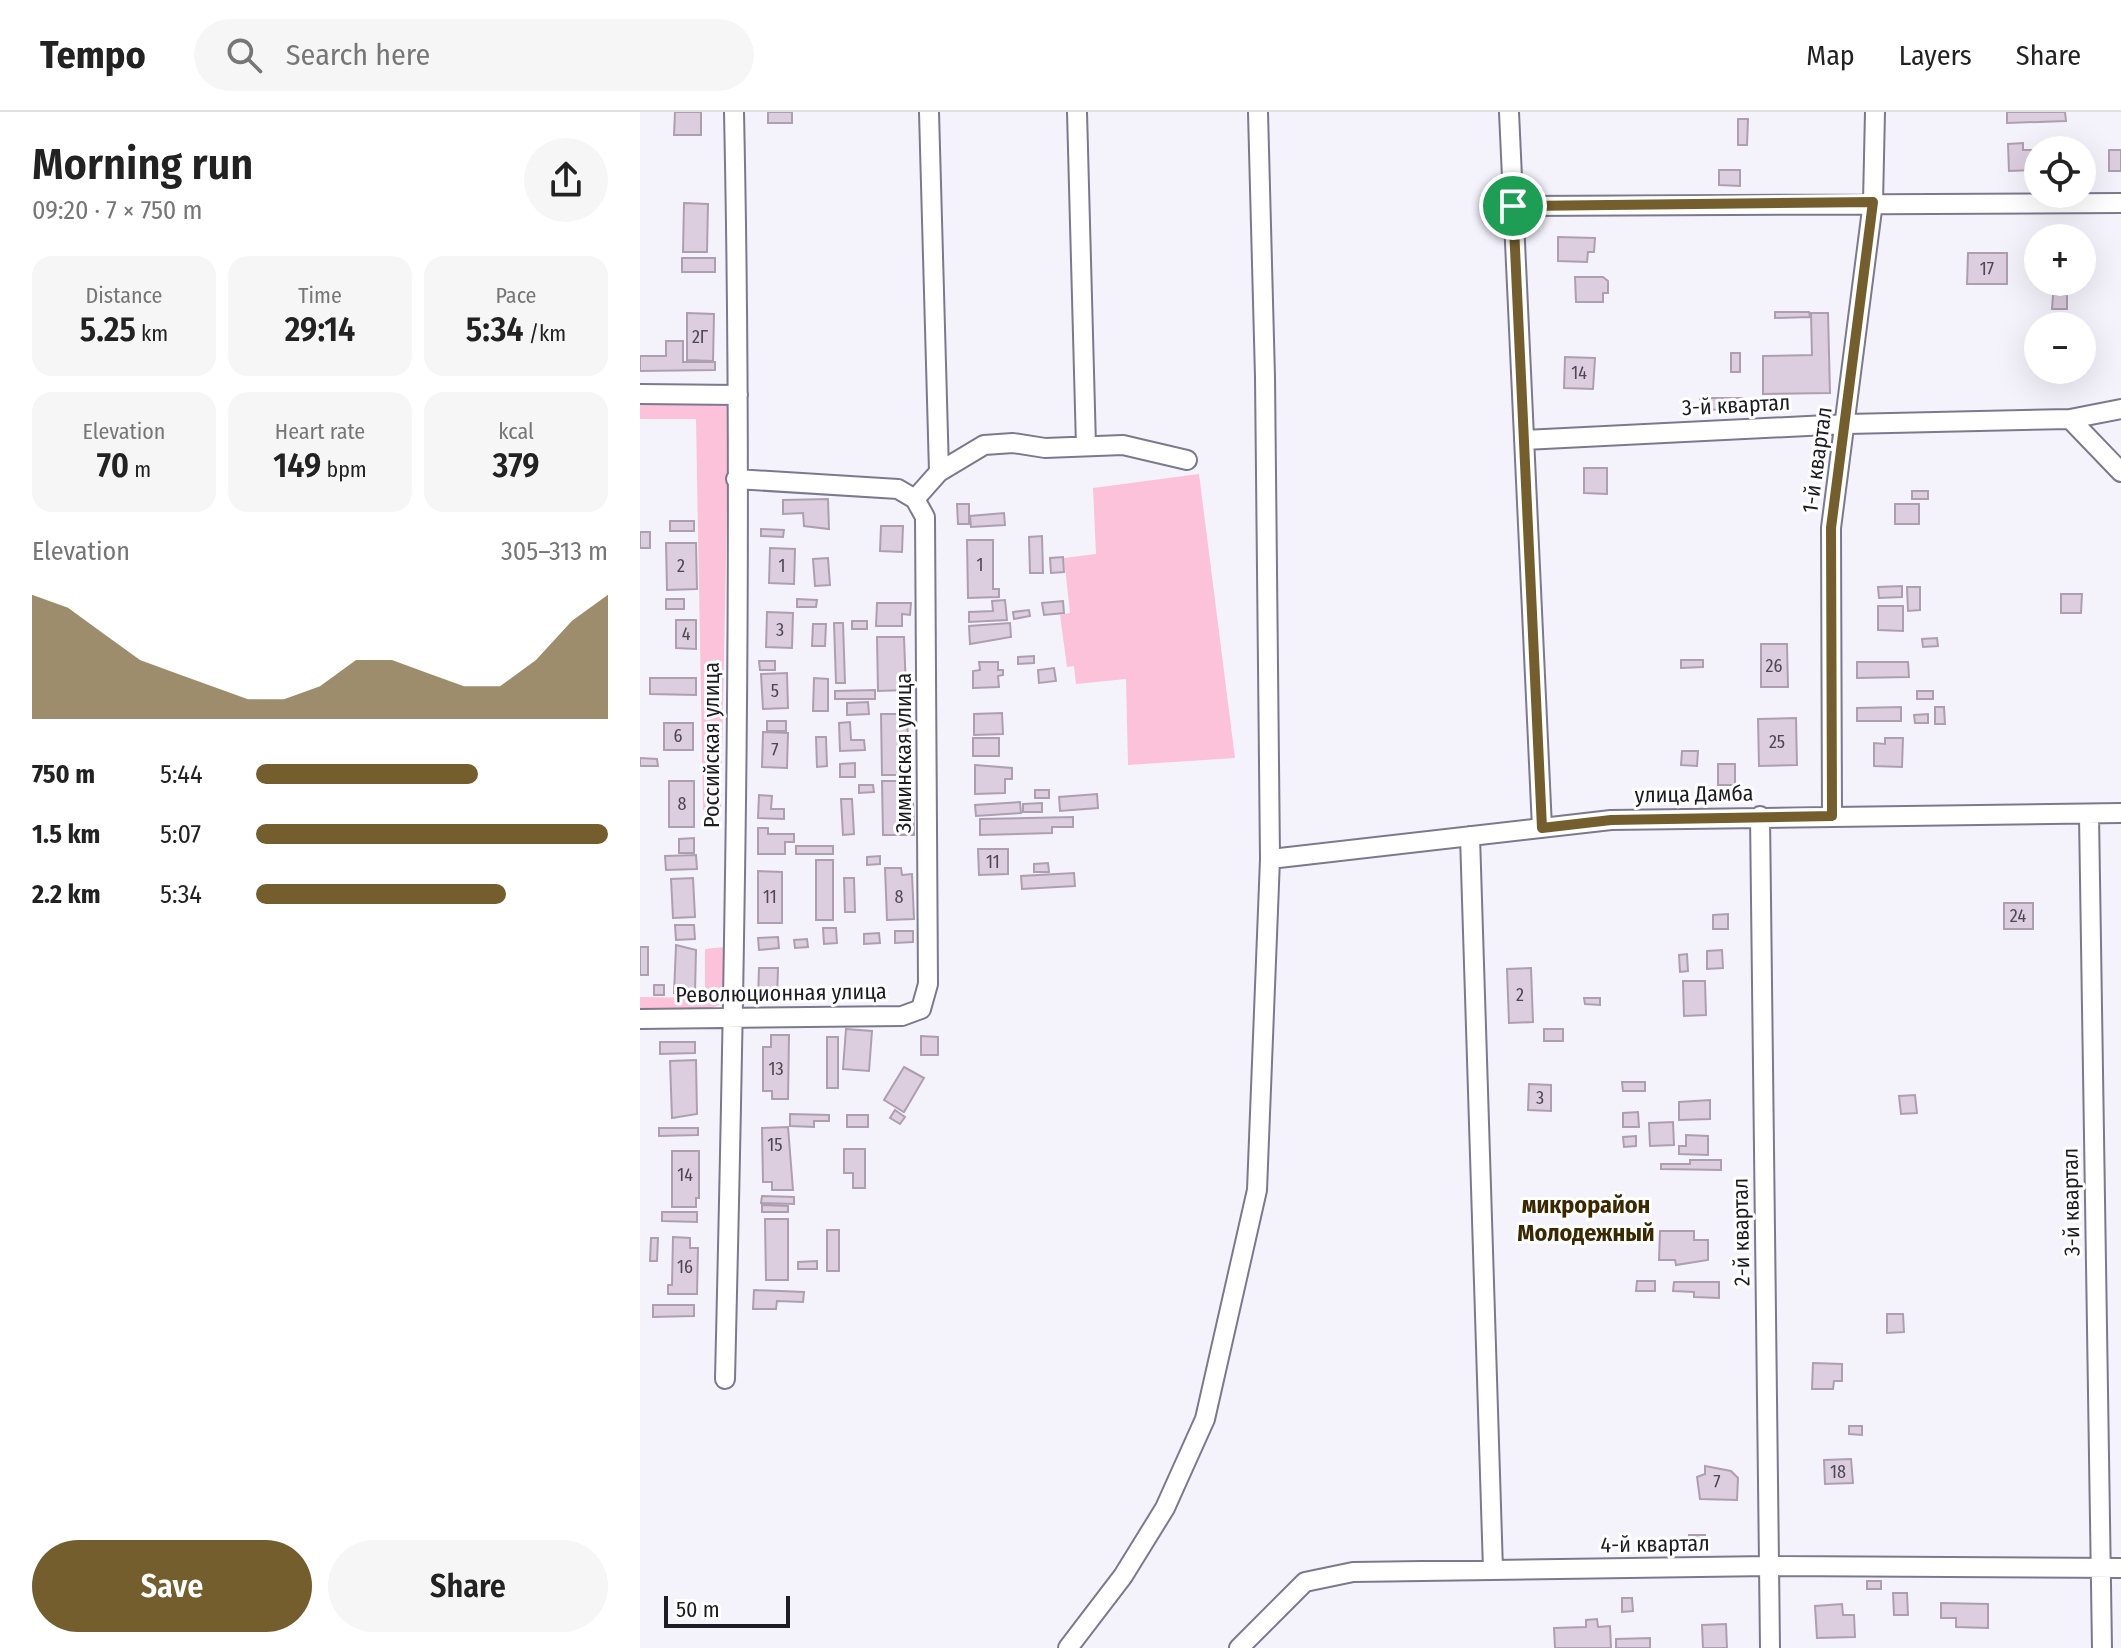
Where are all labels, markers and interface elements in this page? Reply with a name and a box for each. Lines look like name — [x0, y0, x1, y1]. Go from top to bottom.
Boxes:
search box — [194, 19, 754, 91]
text: Tempo — [40, 32, 146, 78]
icon: search — [222, 33, 266, 77]
text: Search here — [286, 37, 430, 73]
text: Map — [1806, 39, 1855, 72]
text: Layers — [1899, 39, 1972, 72]
text: Share — [2016, 39, 2081, 72]
map controls — [2024, 136, 2096, 384]
button: locate — [2024, 136, 2096, 208]
text: Morning run — [32, 138, 253, 191]
button: share — [524, 138, 608, 222]
pin — [1479, 172, 1547, 240]
icon: arrive — [1491, 184, 1535, 228]
text: 09:20 · 7 × 750 m — [32, 195, 203, 226]
button: + — [2024, 224, 2096, 296]
house number: 17 — [1980, 258, 1994, 280]
text: Distance — [85, 282, 163, 309]
text: Time — [298, 282, 342, 309]
text: Pace — [495, 282, 537, 309]
text: 5.25 — [80, 309, 136, 350]
text: 29:14 — [285, 309, 355, 350]
text: 5:34 — [466, 309, 524, 350]
button: − — [2024, 312, 2096, 384]
text: km — [136, 320, 168, 347]
text: /km — [524, 320, 566, 347]
house number: 2Г — [692, 326, 709, 348]
house number: 14 — [1571, 362, 1587, 384]
street label: 3-й квартал — [1681, 389, 1791, 421]
street label: 1-й квартал — [1796, 405, 1838, 515]
text: Elevation — [83, 418, 165, 445]
text: Heart rate — [275, 418, 365, 445]
text: kcal — [498, 418, 534, 445]
text: 70 — [97, 445, 129, 486]
text: 149 — [273, 445, 321, 486]
text: 379 — [493, 445, 539, 486]
text: m — [129, 456, 151, 483]
text: bpm — [321, 456, 367, 483]
text: Elevation — [32, 536, 130, 567]
text: 305–313 m — [501, 536, 608, 567]
house number: 1 — [976, 554, 984, 576]
house number: 2 — [677, 555, 685, 577]
house number: 1 — [778, 555, 786, 577]
house number: 3 — [776, 619, 784, 641]
house number: 4 — [682, 623, 691, 645]
house number: 26 — [1766, 655, 1783, 677]
street label: Российская улица — [698, 662, 725, 828]
street label: Зиминская улица — [890, 673, 917, 833]
house number: 5 — [771, 680, 779, 702]
house number: 6 — [674, 725, 683, 747]
house number: 25 — [1769, 731, 1785, 753]
house number: 7 — [771, 739, 779, 761]
text: 750 m — [32, 759, 95, 790]
text: 5:44 — [160, 759, 202, 790]
street label: улица Дамба — [1634, 779, 1754, 809]
house number: 8 — [678, 793, 687, 815]
text: 1.5 km — [32, 819, 100, 850]
text: 5:07 — [160, 819, 201, 850]
house number: 11 — [986, 851, 1000, 873]
text: 2.2 km — [32, 879, 101, 910]
text: 5:34 — [160, 879, 202, 910]
house number: 11 — [763, 886, 777, 908]
house number: 8 — [895, 886, 904, 908]
house number: 24 — [2010, 905, 2026, 927]
street label: Революционная улица — [675, 978, 887, 1008]
house number: 2 — [1516, 984, 1524, 1006]
house number: 13 — [768, 1058, 784, 1080]
house number: 3 — [1536, 1087, 1544, 1109]
house number: 15 — [767, 1134, 783, 1156]
street label: 3-й квартал — [2057, 1148, 2085, 1256]
house number: 14 — [677, 1164, 693, 1186]
street label: 2-й квартал — [1727, 1178, 1755, 1286]
district label: микрорайон Молодежный — [1517, 1191, 1655, 1247]
house number: 16 — [677, 1256, 693, 1278]
house number: 18 — [1830, 1461, 1846, 1483]
house number: 7 — [1713, 1471, 1721, 1493]
street label: 4-й квартал — [1600, 1530, 1710, 1558]
button: Save — [32, 1540, 312, 1632]
button: Share — [328, 1540, 608, 1632]
scale bar — [664, 1592, 790, 1628]
text: 50 m — [676, 1596, 720, 1623]

